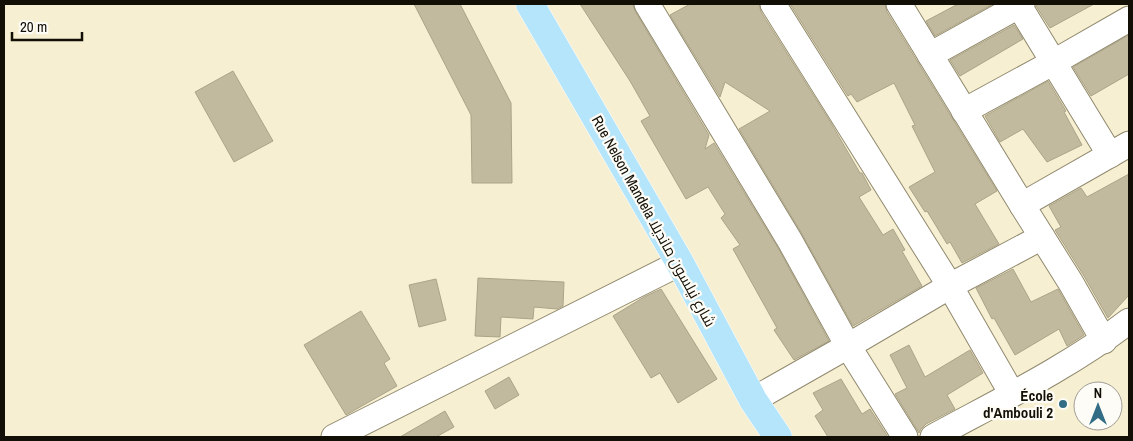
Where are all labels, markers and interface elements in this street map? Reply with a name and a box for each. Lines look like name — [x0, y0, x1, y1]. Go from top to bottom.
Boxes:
scale bar — [12, 10, 82, 42]
text: 20 m — [20, 16, 47, 37]
street label: Rue Nelson Mandela شارع نيلسون مانديلا — [586, 111, 721, 331]
north arrow — [1073, 381, 1123, 431]
text: N — [1094, 384, 1102, 402]
place label: École d'Ambouli 2 — [983, 385, 1053, 423]
marker: École d'Ambouli 2 — [1057, 398, 1069, 410]

